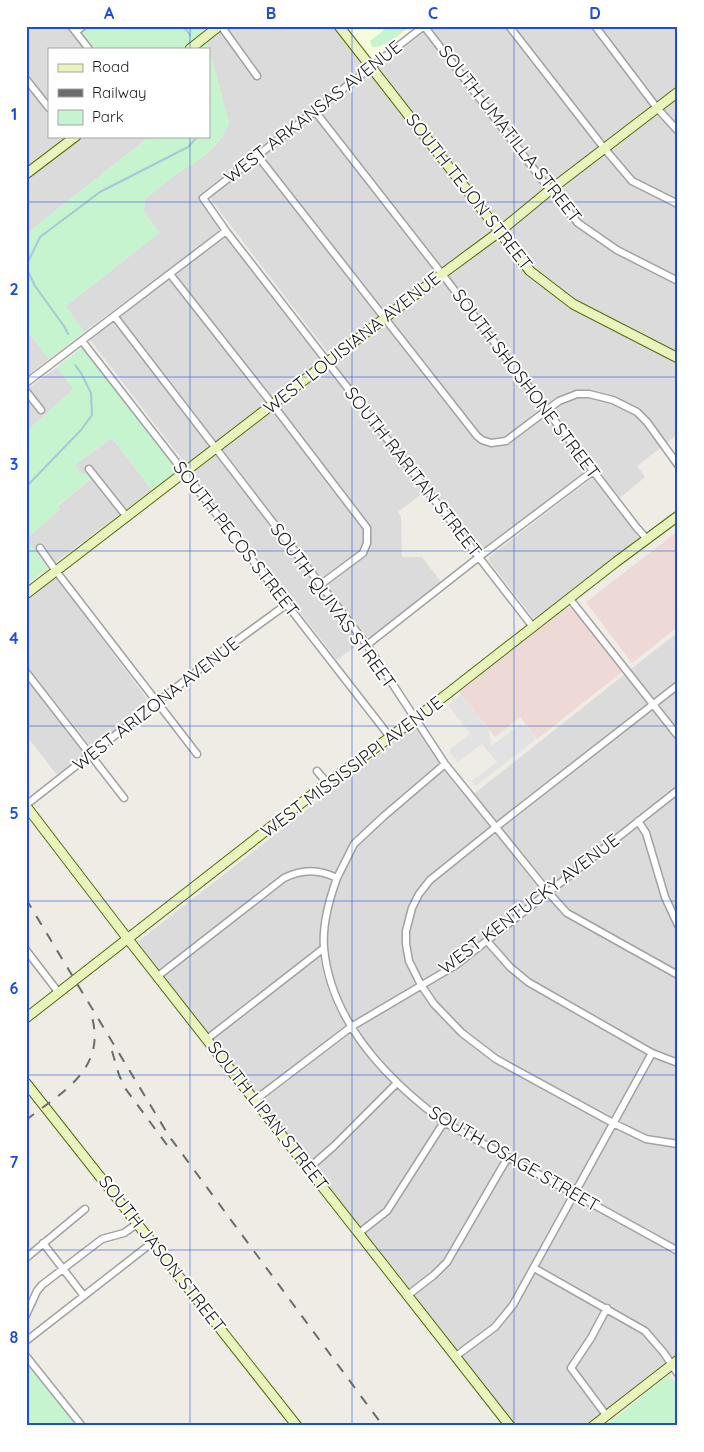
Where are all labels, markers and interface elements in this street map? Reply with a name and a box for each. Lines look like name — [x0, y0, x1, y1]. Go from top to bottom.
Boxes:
text: A — [104, 3, 115, 23]
text: B — [266, 3, 276, 23]
text: C — [428, 3, 438, 23]
text: D — [589, 3, 601, 23]
street label: WEST ARKANSAS AVENUE — [219, 35, 406, 188]
street label: SOUTH UMATILLA STREET — [434, 40, 587, 227]
legend — [48, 48, 210, 138]
text: Road — [92, 57, 129, 76]
text: Railway — [92, 83, 147, 102]
text: 1 — [11, 104, 17, 124]
text: Park — [92, 107, 124, 126]
street label: SOUTH TEJON STREET — [401, 109, 538, 275]
street label: WEST LOUISIANA AVENUE — [259, 266, 445, 419]
text: 2 — [9, 279, 19, 299]
street label: SOUTH SHOSHONE STREET — [447, 284, 605, 483]
street label: SOUTH RARITAN STREET — [340, 382, 487, 562]
text: 3 — [10, 454, 18, 474]
street label: SOUTH PECOS STREET — [168, 456, 304, 621]
street label: SOUTH QUIVAS STREET — [266, 518, 401, 693]
text: 4 — [9, 628, 19, 648]
street label: WEST ARIZONA AVENUE — [68, 631, 244, 776]
street label: WEST MISSISSIPPI AVENUE — [256, 691, 447, 842]
text: 5 — [9, 803, 19, 823]
street label: WEST KENTUCKY AVENUE — [434, 828, 624, 979]
text: 6 — [10, 978, 19, 998]
street label: SOUTH LIPAN STREET — [203, 1036, 334, 1195]
street label: SOUTH OSAGE STREET — [425, 1100, 604, 1217]
text: 7 — [10, 1152, 19, 1172]
street label: SOUTH JASON STREET — [94, 1170, 231, 1337]
text: 8 — [10, 1327, 19, 1347]

